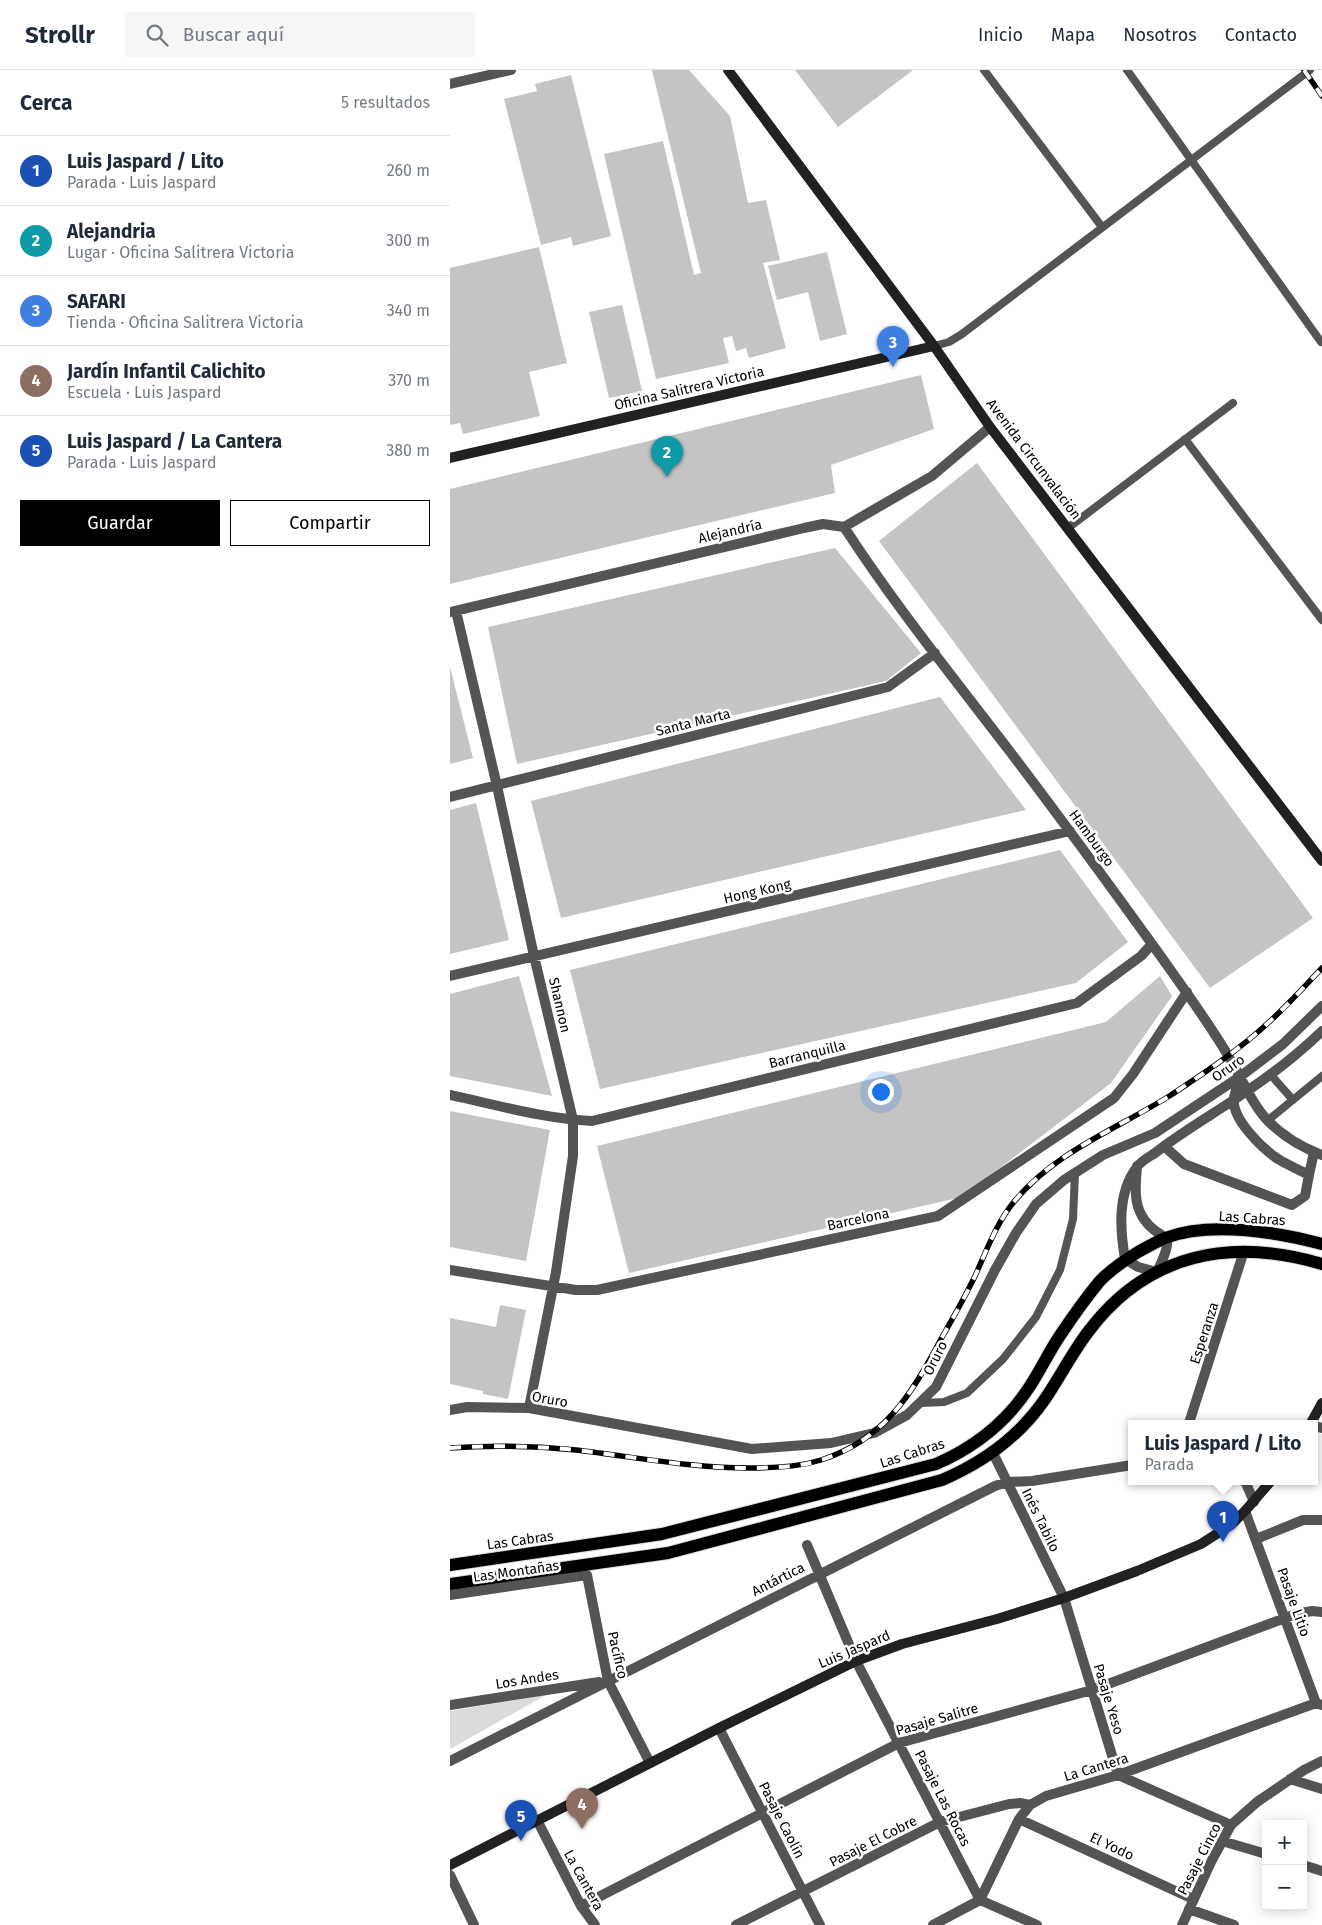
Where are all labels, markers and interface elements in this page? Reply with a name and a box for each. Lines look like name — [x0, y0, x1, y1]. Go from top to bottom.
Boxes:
search box — [125, 12, 475, 57]
text: Strollr — [25, 21, 95, 49]
icon: search — [143, 21, 171, 49]
text: Buscar aquí — [183, 23, 284, 46]
text: Inicio — [978, 24, 1023, 46]
text: Mapa — [1051, 24, 1095, 46]
text: Nosotros — [1123, 24, 1197, 46]
text: Contacto — [1225, 24, 1297, 46]
text: Cerca — [20, 90, 72, 116]
text: 5 resultados — [341, 93, 430, 112]
text: Luis Jaspard / Lito — [67, 150, 224, 173]
text: 1 — [32, 161, 40, 180]
text: 260 m — [387, 161, 430, 180]
text: Parada · Luis Jaspard — [67, 173, 217, 192]
text: Alejandria — [67, 220, 156, 243]
text: 2 — [32, 231, 40, 250]
text: 300 m — [386, 231, 430, 250]
text: Lugar · Oficina Salitrera Victoria — [67, 243, 295, 262]
text: SAFARI — [67, 290, 126, 313]
text: 3 — [32, 301, 40, 320]
text: 340 m — [387, 301, 430, 320]
text: Tienda · Oficina Salitrera Victoria — [67, 313, 304, 332]
pin: 3 — [877, 326, 909, 367]
text: Jardín Infantil Calichito — [67, 360, 266, 383]
street label: Oficina Salitrera Victoria — [612, 363, 766, 414]
text: 4 — [31, 371, 41, 390]
text: 370 m — [388, 371, 430, 390]
text: Escuela · Luis Jaspard — [67, 383, 222, 402]
street label: Avenida Circunvalación — [983, 396, 1085, 523]
text: Luis Jaspard / La Cantera — [67, 430, 282, 453]
pin: 2 — [651, 436, 683, 477]
text: 5 — [32, 441, 40, 460]
text: 380 m — [386, 441, 430, 460]
text: Parada · Luis Jaspard — [67, 453, 217, 472]
button: Guardar — [20, 500, 220, 546]
button: Compartir — [230, 500, 430, 546]
street label: Alejandría — [697, 516, 764, 547]
street label: Santa Marta — [654, 705, 732, 740]
street label: Hamburgo — [1065, 807, 1118, 870]
street label: Hong Kong — [722, 875, 793, 907]
street label: Shannon — [545, 976, 574, 1034]
street label: Barranquilla — [767, 1037, 847, 1072]
street label: Oruro — [1209, 1051, 1248, 1086]
your location — [868, 1079, 894, 1105]
street label: Barcelona — [825, 1205, 891, 1234]
street label: Las Cabras — [1218, 1208, 1286, 1229]
street label: Esperanza — [1186, 1300, 1222, 1366]
street label: Oruro — [920, 1338, 951, 1378]
street label: Oruro — [531, 1388, 569, 1411]
popup — [1128, 1420, 1318, 1485]
text: Luis Jaspard / Lito — [1145, 1432, 1301, 1455]
street label: Las Cabras — [878, 1435, 947, 1472]
text: Parada — [1145, 1455, 1194, 1474]
street label: Inés Tabilo — [1018, 1486, 1063, 1555]
pin: 1 — [1207, 1501, 1239, 1542]
street label: Las Cabras — [486, 1527, 555, 1554]
street label: Las Montañas — [472, 1557, 561, 1586]
street label: Antártica — [749, 1559, 808, 1600]
street label: Pasaje Litio — [1273, 1565, 1314, 1639]
street label: Luis Jaspard — [816, 1627, 893, 1672]
street label: Pacífico — [604, 1630, 631, 1681]
street label: Pasaje Yeso — [1090, 1662, 1127, 1737]
street label: Los Andes — [494, 1666, 560, 1693]
street label: Pasaje Salitre — [894, 1700, 980, 1739]
street label: Pasaje Las Rocas — [911, 1747, 974, 1850]
street label: La Cantera — [1062, 1750, 1131, 1785]
street label: Pasaje Caolín — [755, 1779, 808, 1861]
pin: 4 — [566, 1788, 598, 1829]
pin: 5 — [505, 1800, 537, 1841]
street label: Pasaje El Cobre — [827, 1812, 920, 1871]
street label: Pasaje Cinco — [1174, 1820, 1225, 1898]
map controls — [1262, 1820, 1307, 1910]
button: + — [1262, 1820, 1307, 1865]
street label: El Yodo — [1087, 1829, 1137, 1864]
street label: La Cantera — [560, 1847, 607, 1914]
button: − — [1262, 1865, 1307, 1910]

